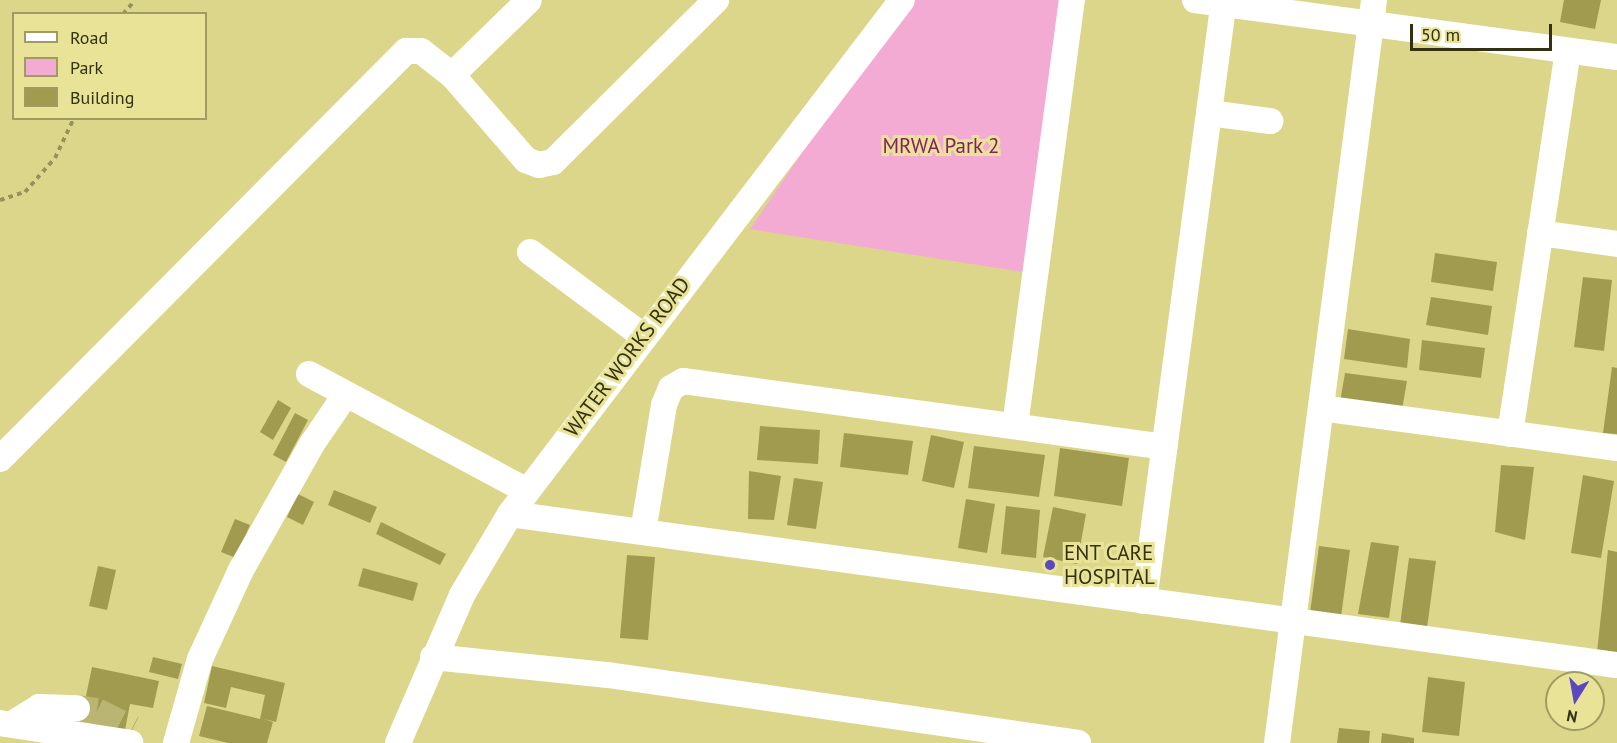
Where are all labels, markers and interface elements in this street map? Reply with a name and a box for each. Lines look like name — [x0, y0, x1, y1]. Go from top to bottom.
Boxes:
legend — [12, 12, 207, 120]
scale bar — [1413, 12, 1556, 50]
text: 50 m — [1421, 23, 1460, 46]
text: Road — [70, 26, 108, 49]
text: Park — [70, 56, 103, 79]
text: Building — [70, 86, 134, 109]
park label: MRWA Park 2 — [882, 133, 1000, 159]
street label: WATER WORKS ROAD — [559, 272, 695, 442]
place label: ENT CARE HOSPITAL — [1064, 540, 1155, 590]
marker: ENT CARE HOSPITAL — [1041, 556, 1059, 574]
north arrow — [1545, 671, 1605, 731]
text: N — [1565, 706, 1579, 728]

